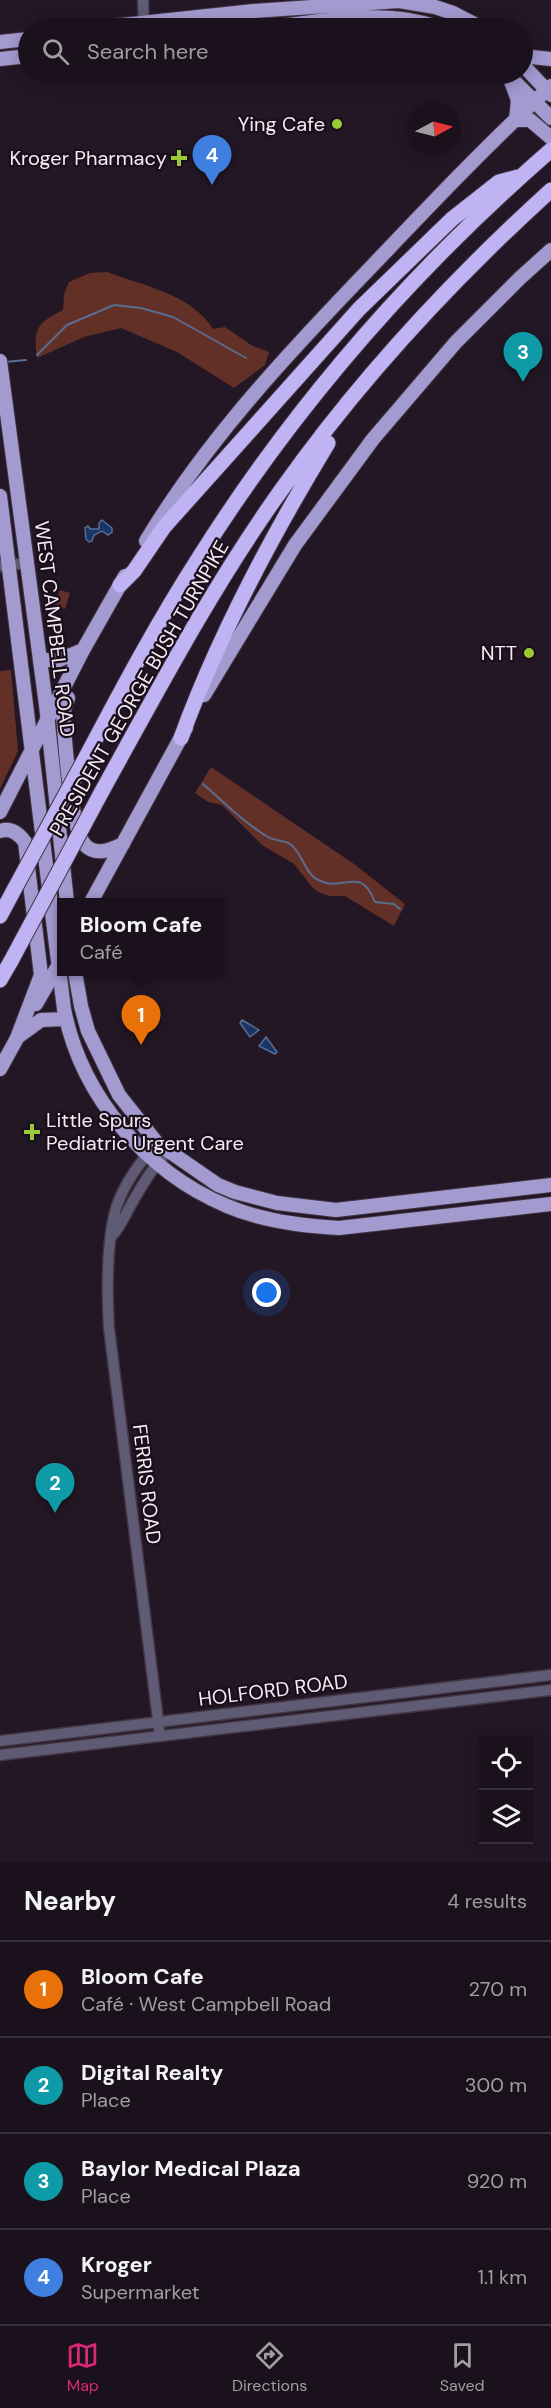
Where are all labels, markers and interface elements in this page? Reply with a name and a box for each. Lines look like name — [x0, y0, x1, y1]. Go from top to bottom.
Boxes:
search box — [18, 18, 533, 84]
icon: search — [39, 35, 72, 68]
text: Search here — [87, 37, 208, 66]
north arrow — [407, 102, 461, 156]
place label: Ying Cafe — [238, 111, 325, 137]
marker: Ying Cafe — [330, 117, 344, 131]
pin: 4 — [192, 136, 232, 185]
place label: Kroger Pharmacy — [9, 145, 167, 171]
marker: Kroger Pharmacy — [172, 151, 186, 165]
pin: 3 — [504, 332, 542, 382]
street label: WEST CAMPBELL ROAD — [29, 520, 81, 738]
street label: PRESIDENT GEORGE BUSH TURNPIKE — [43, 536, 235, 840]
place label: NTT — [481, 640, 517, 666]
marker: NTT — [522, 646, 536, 660]
popup — [57, 898, 225, 976]
text: Bloom Cafe — [80, 910, 202, 939]
text: Café — [80, 939, 123, 965]
pin: 1 — [122, 996, 160, 1045]
place label: Little Spurs Pediatric Urgent Care — [46, 1107, 244, 1156]
marker: Little Spurs Pediatric Urgent Care — [23, 1123, 41, 1141]
your location — [252, 1278, 281, 1307]
street label: FERRIS ROAD — [127, 1422, 167, 1546]
pin: 2 — [36, 1464, 74, 1513]
street label: HOLFORD ROAD — [197, 1668, 349, 1712]
map controls — [479, 1736, 533, 1844]
button: locate — [479, 1736, 533, 1790]
button: layers — [479, 1790, 533, 1844]
text: Nearby — [24, 1884, 116, 1918]
text: 4 results — [447, 1888, 527, 1914]
text: Bloom Cafe — [81, 1962, 204, 1991]
text: 1 — [40, 1976, 47, 2002]
text: 270 m — [469, 1976, 527, 2002]
text: Café · West Campbell Road — [81, 1991, 331, 2017]
text: Digital Realty — [81, 2058, 223, 2087]
text: 2 — [38, 2072, 49, 2098]
text: 300 m — [465, 2072, 527, 2098]
text: Place — [81, 2087, 131, 2113]
text: Baylor Medical Plaza — [81, 2154, 301, 2183]
text: 3 — [37, 2168, 50, 2194]
text: 920 m — [467, 2168, 527, 2194]
text: Place — [81, 2183, 131, 2209]
text: Kroger — [81, 2250, 152, 2279]
text: 4 — [37, 2264, 50, 2290]
text: 1.1 km — [478, 2264, 527, 2290]
text: Supermarket — [81, 2279, 200, 2305]
tab: Map — [66, 2339, 99, 2396]
tab: Directions — [232, 2339, 307, 2396]
tab: Saved — [440, 2339, 485, 2396]

